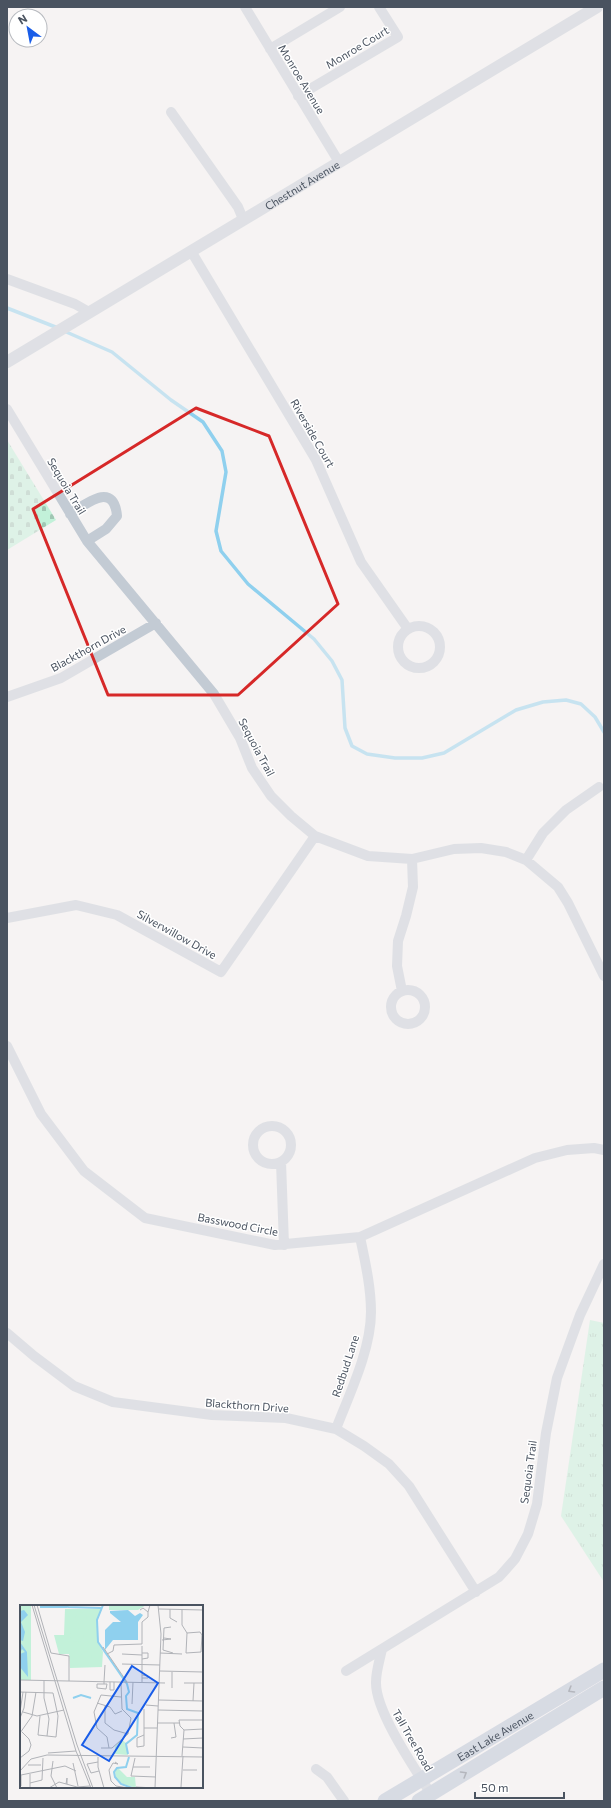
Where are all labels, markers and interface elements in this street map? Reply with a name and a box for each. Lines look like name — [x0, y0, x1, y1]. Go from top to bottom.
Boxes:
north arrow — [8, 8, 48, 48]
text: N — [15, 11, 29, 27]
street label: Monroe Court — [323, 23, 391, 71]
street label: Monroe Avenue — [276, 42, 328, 116]
street label: Chestnut Avenue — [262, 157, 342, 212]
street label: Riverside Court — [288, 396, 338, 470]
street label: Sequoia Trail — [45, 455, 89, 517]
street label: Blackthorn Drive — [48, 622, 128, 674]
street label: Sequoia Trail — [236, 716, 278, 778]
street label: Silverwillow Drive — [135, 907, 219, 961]
street label: Basswood Circle — [197, 1210, 279, 1238]
street label: Redbud Lane — [329, 1333, 361, 1399]
street label: Blackthorn Drive — [205, 1396, 289, 1414]
street label: Sequoia Trail — [517, 1439, 539, 1505]
inset map — [20, 1605, 203, 1788]
one-way arrow — [568, 1685, 575, 1692]
street label: Tall Tree Road — [390, 1707, 436, 1773]
street label: East Lake Avenue — [454, 1707, 535, 1763]
one-way arrow — [460, 1771, 467, 1778]
scale bar — [475, 1774, 564, 1800]
text: 50 m — [481, 1780, 509, 1794]

